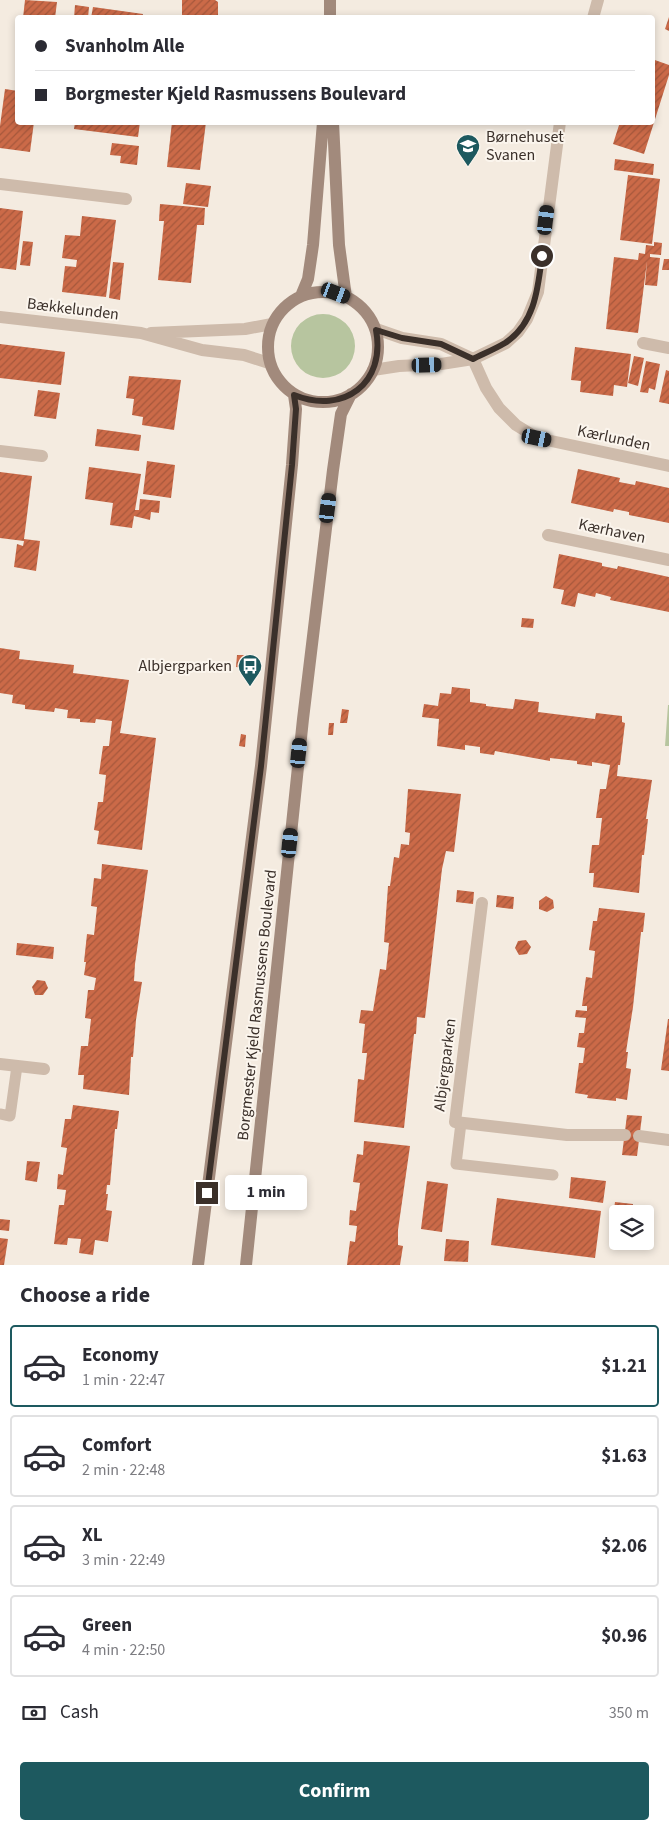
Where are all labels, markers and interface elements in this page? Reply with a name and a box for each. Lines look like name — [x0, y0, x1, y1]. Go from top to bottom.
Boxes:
text: Svanholm Alle — [65, 33, 185, 60]
text: Borgmester Kjeld Rasmussens Boulevard — [65, 81, 406, 108]
place label: Børnehuset Svanen — [486, 126, 564, 166]
school or university icon: Børnehuset Svanen — [455, 133, 481, 167]
car — [536, 204, 555, 236]
route start — [531, 245, 553, 267]
car — [319, 281, 352, 305]
street label: Bækkelunden — [26, 292, 120, 326]
car — [411, 357, 442, 373]
street label: Kærlunden — [575, 420, 653, 456]
car — [520, 428, 553, 448]
car — [318, 492, 337, 524]
street label: Kærhaven — [576, 513, 648, 549]
bus stop icon: Albjergparken — [237, 653, 263, 687]
place label: Albjergparken — [138, 655, 232, 677]
car — [289, 737, 308, 769]
car — [280, 827, 299, 859]
street label: Borgmester Kjeld Rasmussens Boulevard — [232, 868, 282, 1142]
street label: Albjergparken — [428, 1017, 462, 1113]
callout: 1 min — [224, 1176, 307, 1210]
text: 1 min — [247, 1181, 285, 1203]
route end — [196, 1182, 218, 1204]
map controls — [609, 1205, 654, 1250]
button: layers — [609, 1205, 654, 1250]
text: Choose a ride — [20, 1279, 150, 1311]
text: Economy — [82, 1342, 159, 1369]
icon: car — [22, 1344, 67, 1389]
text: $1.21 — [601, 1353, 647, 1380]
text: 1 min · 22:47 — [82, 1369, 165, 1391]
text: Comfort — [82, 1432, 152, 1459]
icon: car — [22, 1434, 67, 1479]
text: $1.63 — [601, 1443, 647, 1470]
text: 2 min · 22:48 — [82, 1459, 165, 1481]
text: XL — [82, 1522, 103, 1549]
icon: car — [22, 1524, 67, 1569]
text: $2.06 — [601, 1533, 647, 1560]
text: 3 min · 22:49 — [82, 1549, 165, 1571]
text: Green — [82, 1612, 132, 1639]
icon: car — [22, 1614, 67, 1659]
text: $0.96 — [601, 1623, 647, 1650]
text: 4 min · 22:50 — [82, 1639, 165, 1661]
icon: cash — [20, 1699, 48, 1727]
text: Cash — [60, 1699, 99, 1726]
text: 350 m — [609, 1702, 649, 1724]
button: Confirm — [20, 1762, 649, 1820]

